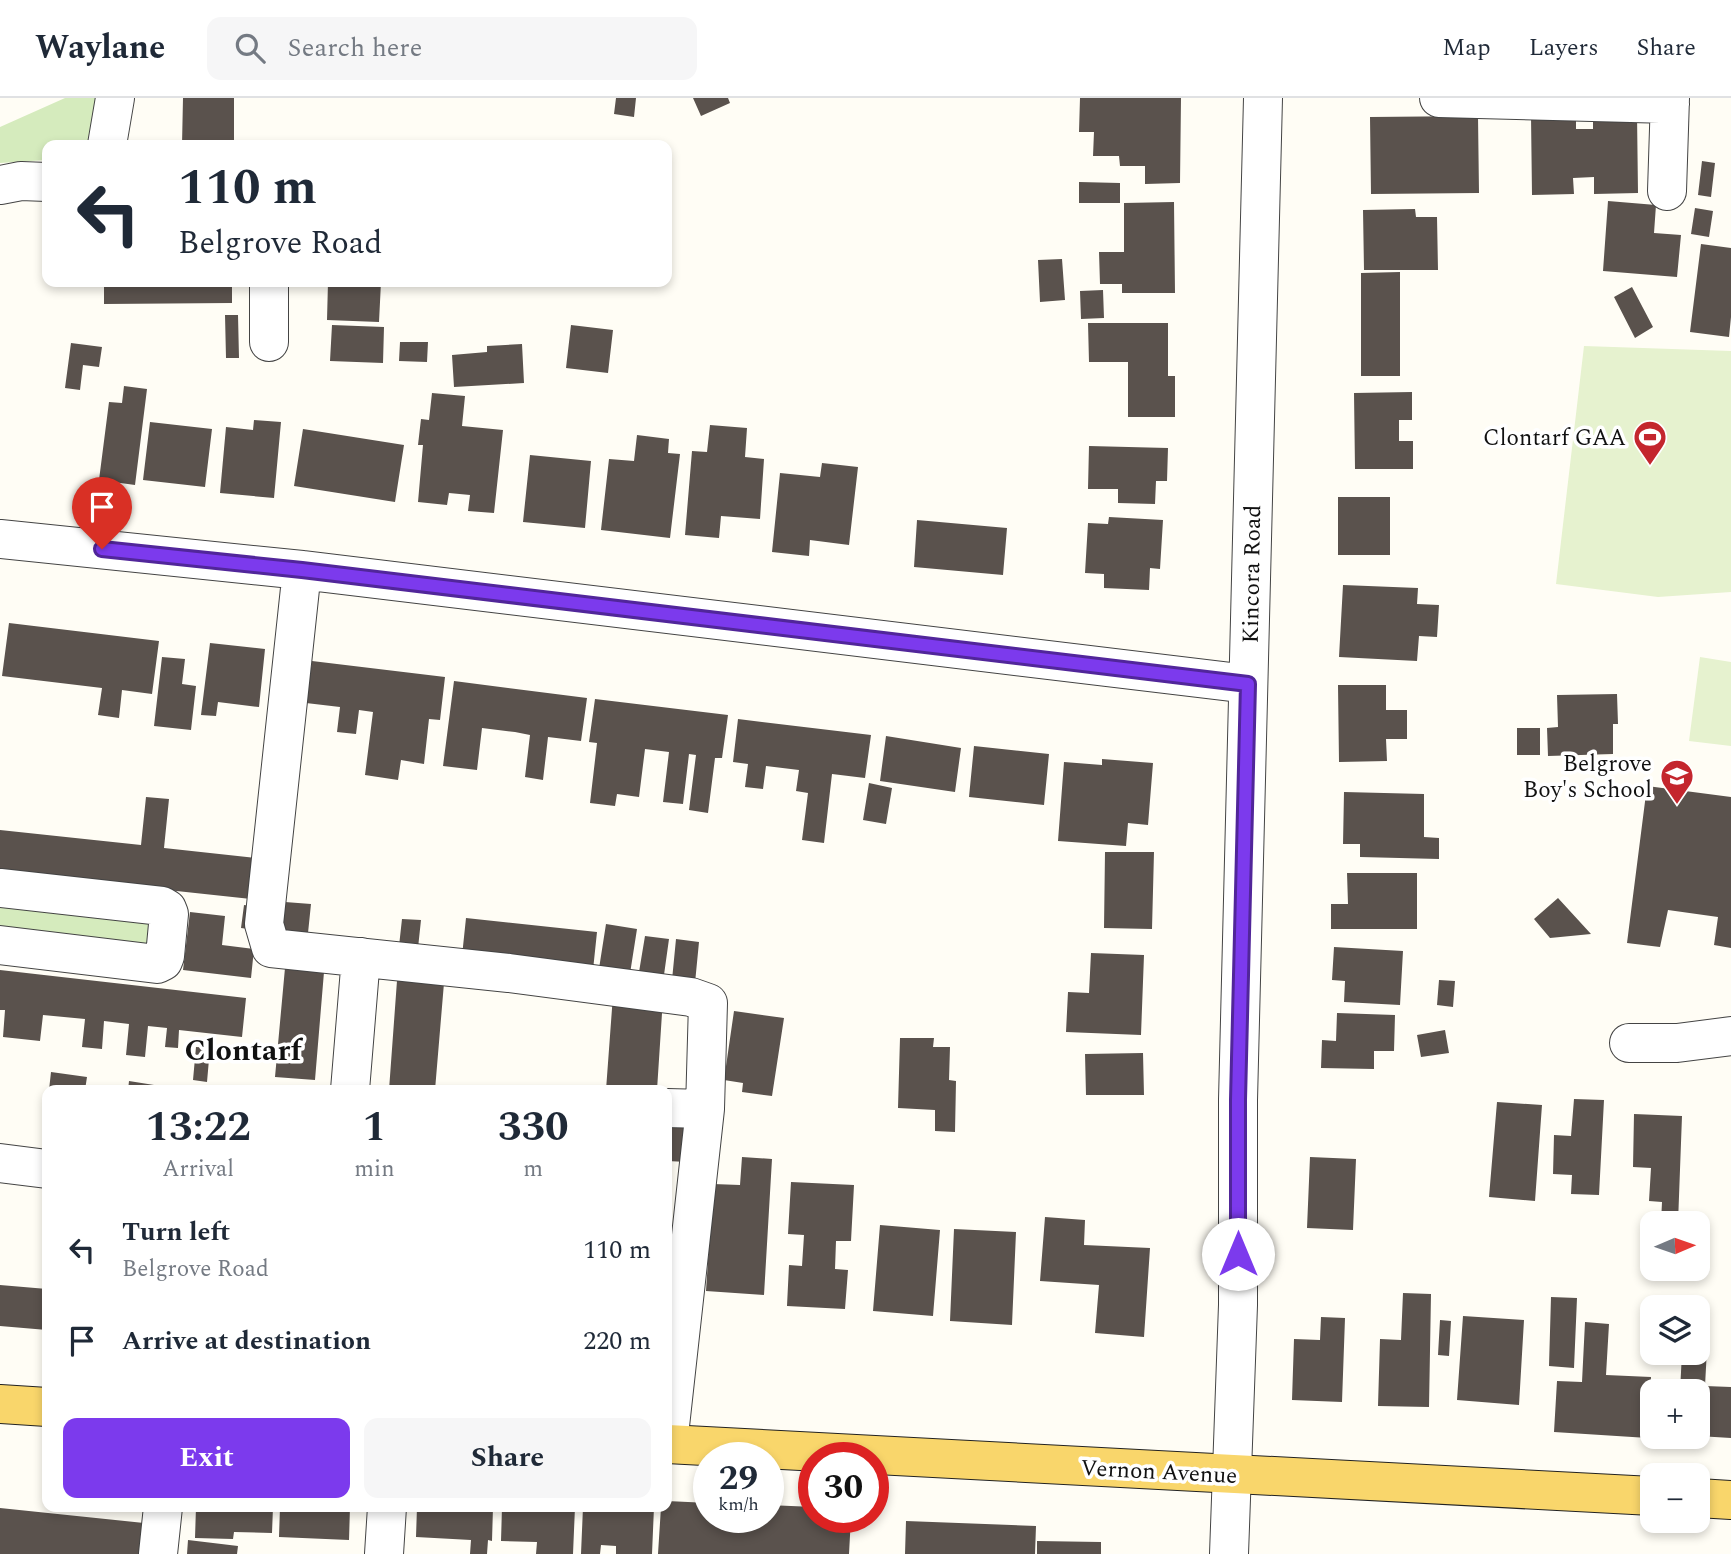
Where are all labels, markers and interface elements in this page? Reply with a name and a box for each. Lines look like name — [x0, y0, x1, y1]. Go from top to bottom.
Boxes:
search box — [207, 17, 697, 80]
text: Waylane — [35, 23, 165, 73]
text: Search here — [287, 28, 422, 68]
icon: search — [231, 29, 269, 67]
text: Map — [1442, 30, 1491, 66]
text: Layers — [1529, 30, 1599, 66]
text: Share — [1637, 30, 1696, 66]
text: 110 m — [178, 151, 317, 226]
icon: left — [63, 168, 154, 259]
text: Belgrove Road — [178, 219, 382, 268]
sports icon: Clontarf GAA — [1631, 418, 1669, 467]
place label: Clontarf GAA — [1483, 421, 1626, 456]
pin — [72, 477, 132, 549]
icon: arrive — [83, 488, 121, 526]
street label: Kincora Road — [1234, 504, 1271, 644]
place label: Belgrove Boy's School — [1523, 747, 1652, 808]
school or university icon: Belgrove Boy's School — [1658, 757, 1696, 806]
district label: Clontarf — [184, 1028, 303, 1074]
text: 13:22 — [145, 1096, 251, 1159]
text: 1 — [363, 1096, 386, 1159]
text: 330 — [498, 1096, 569, 1159]
text: Arrival — [162, 1152, 234, 1187]
text: min — [354, 1152, 395, 1187]
text: m — [523, 1152, 543, 1187]
north arrow — [1640, 1211, 1710, 1281]
map controls — [1640, 1211, 1710, 1533]
text: Turn left — [122, 1212, 230, 1252]
position arrow — [1201, 1217, 1275, 1291]
text: 110 m — [583, 1230, 651, 1270]
icon: left — [63, 1231, 101, 1269]
text: Belgrove Road — [122, 1252, 269, 1287]
button: layers — [1640, 1295, 1710, 1365]
text: Arrive at destination — [122, 1321, 371, 1361]
text: 220 m — [583, 1321, 651, 1361]
icon: arrive — [63, 1322, 101, 1360]
button: + — [1640, 1379, 1710, 1449]
button: Exit — [63, 1418, 350, 1498]
button: Share — [364, 1418, 651, 1498]
speed limit sign: 30 — [798, 1442, 889, 1533]
street label: Vernon Avenue — [1080, 1451, 1238, 1494]
text: 29 — [719, 1452, 758, 1505]
button: − — [1640, 1463, 1710, 1533]
text: km/h — [718, 1491, 759, 1518]

